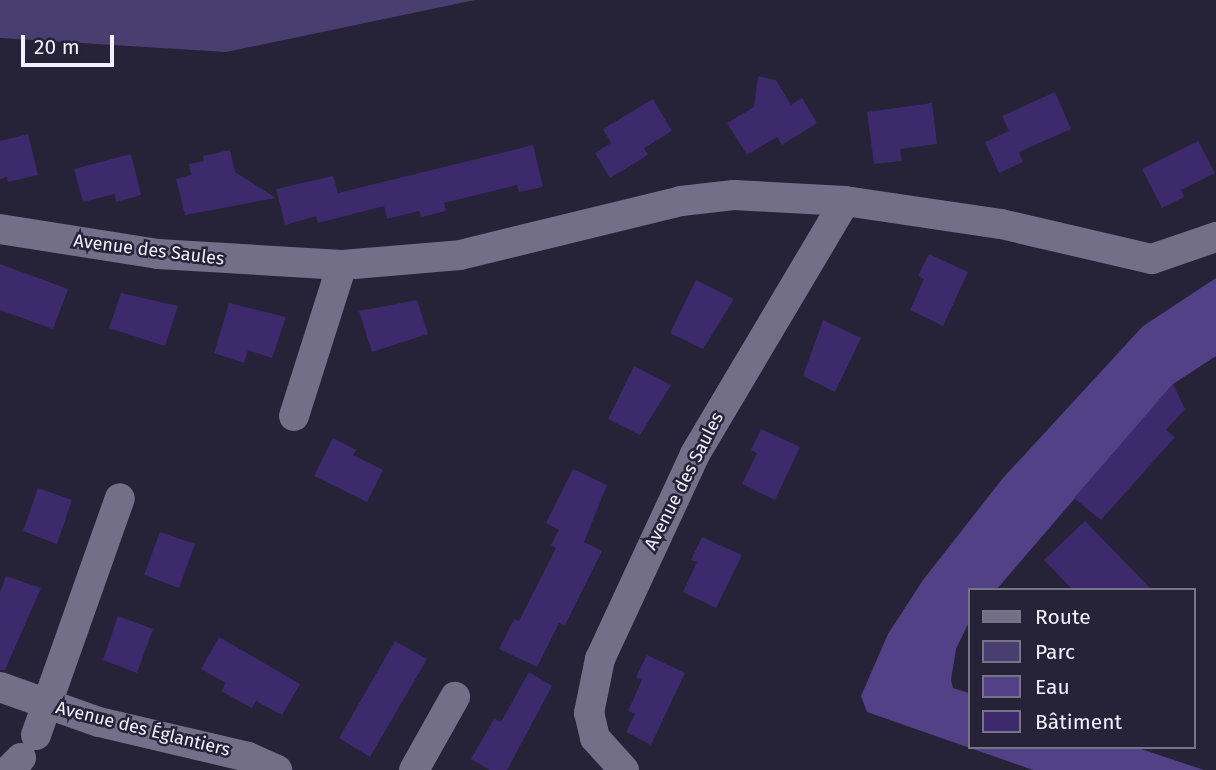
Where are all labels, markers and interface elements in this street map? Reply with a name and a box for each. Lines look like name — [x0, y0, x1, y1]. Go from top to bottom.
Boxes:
scale bar — [24, 21, 117, 65]
text: 20 m — [34, 34, 80, 60]
street label: Avenue des Saules — [72, 230, 226, 270]
street label: Avenue des Saules — [640, 408, 728, 554]
legend — [968, 588, 1195, 749]
text: Route — [1035, 604, 1091, 630]
text: Parc — [1035, 639, 1075, 665]
text: Eau — [1035, 674, 1070, 700]
street label: Avenue des Églantiers — [54, 697, 232, 761]
text: Bâtiment — [1035, 709, 1122, 735]

